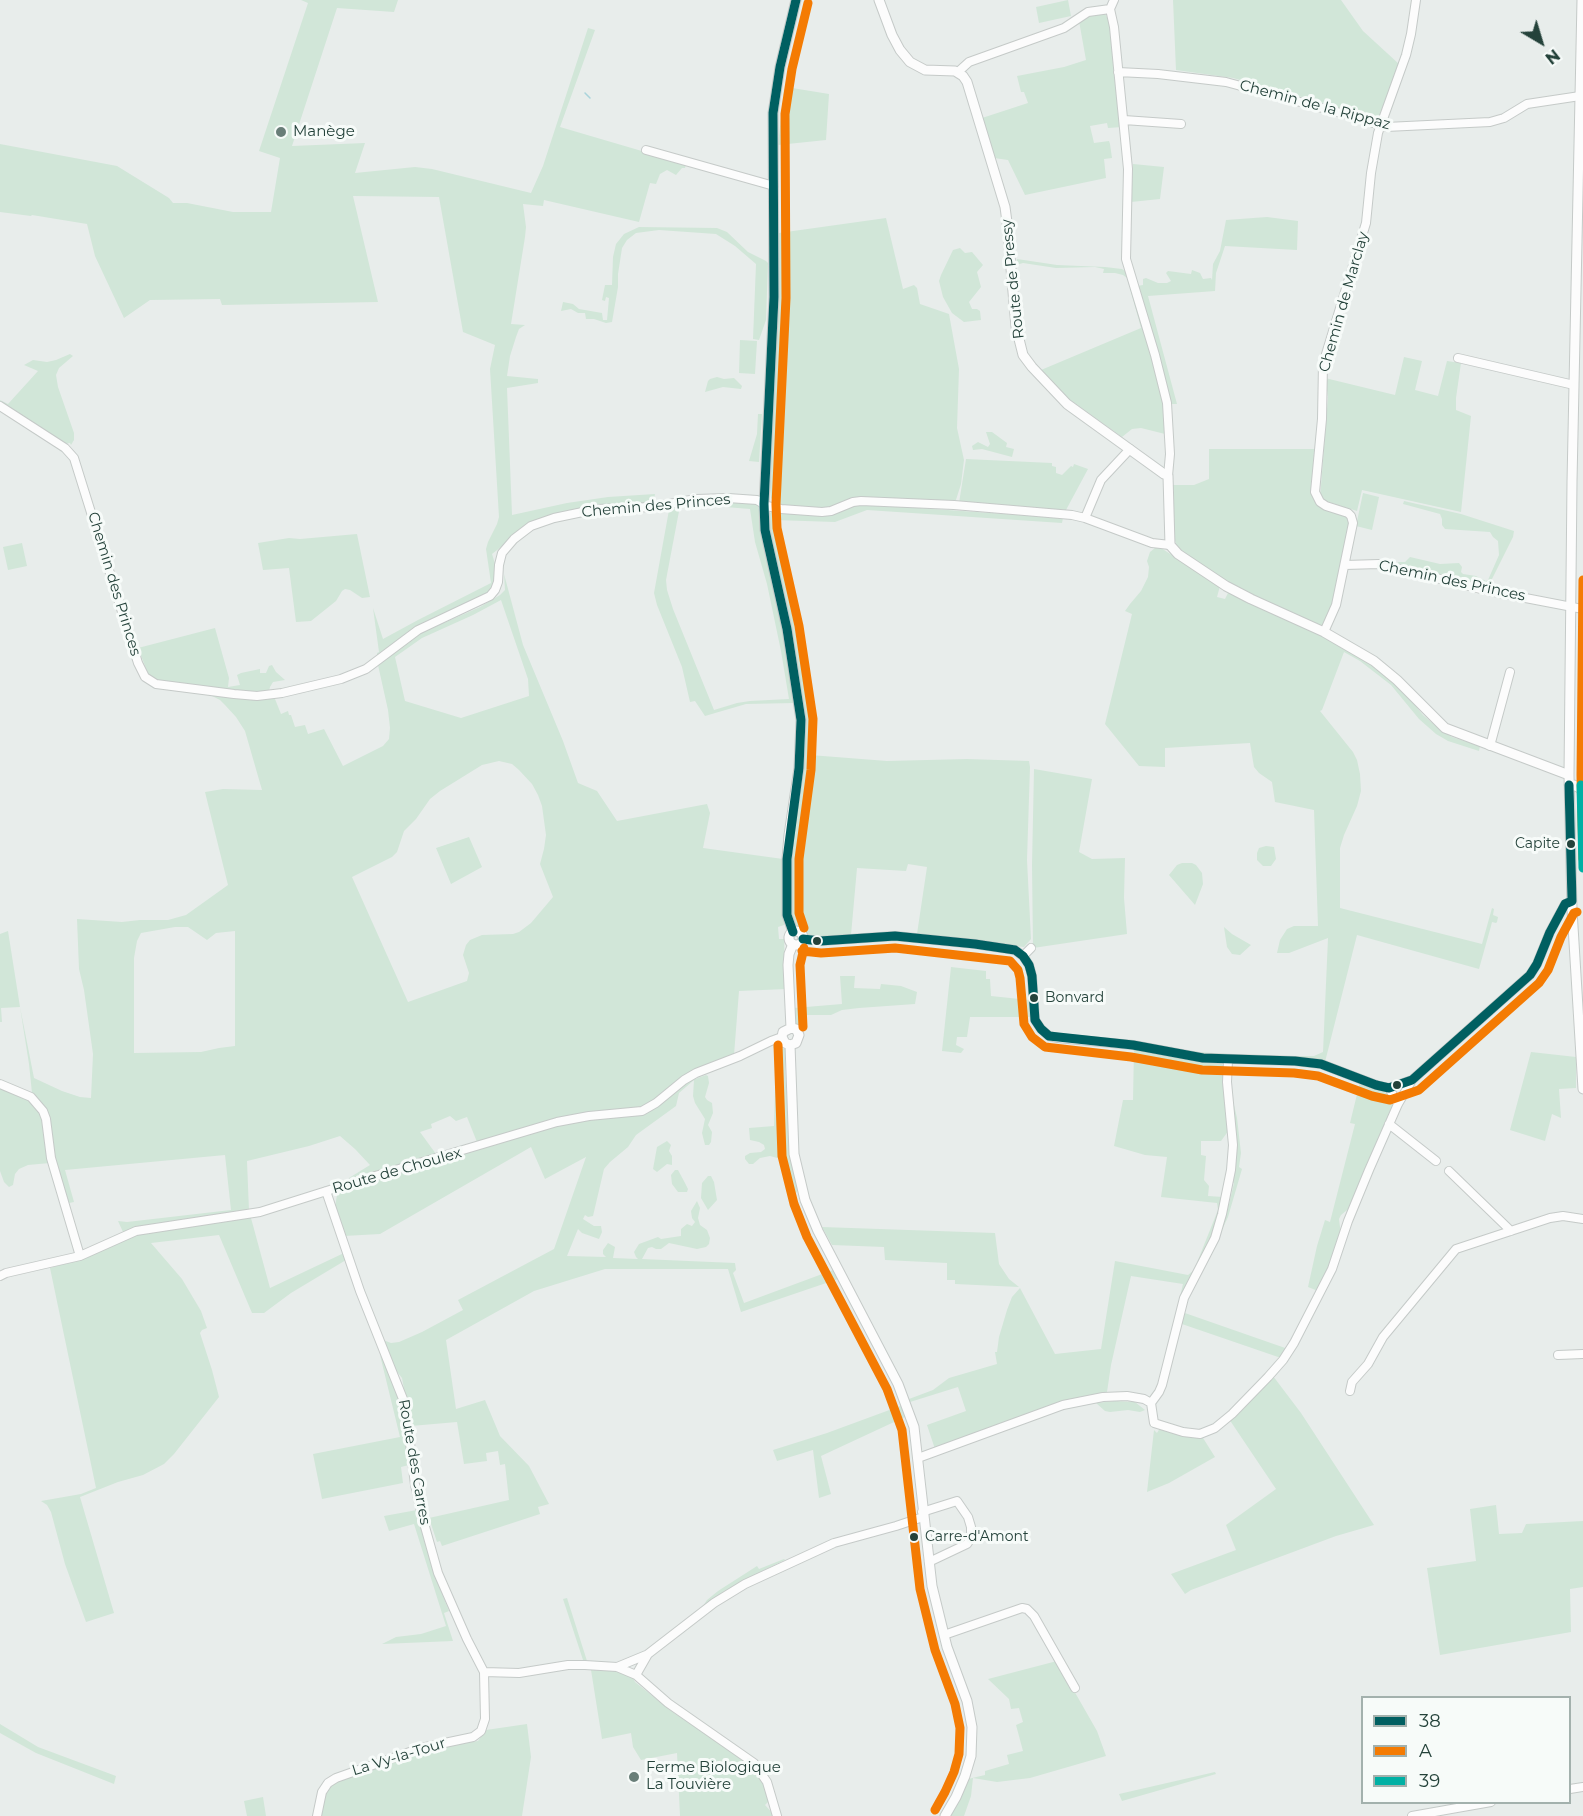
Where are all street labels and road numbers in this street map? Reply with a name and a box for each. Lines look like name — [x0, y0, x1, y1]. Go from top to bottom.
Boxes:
street label: Chemin de la Rippaz — [1238, 76, 1392, 134]
street label: Route de Pressy — [998, 218, 1028, 340]
street label: Chemin de Marclay — [1315, 230, 1373, 374]
street label: Chemin des Princes — [581, 491, 731, 521]
street label: Chemin des Princes — [84, 510, 144, 658]
street label: Chemin des Princes — [1377, 557, 1527, 605]
street label: Route de Choulex — [330, 1144, 464, 1198]
street label: Route des Carres — [394, 1398, 434, 1526]
street label: La Vy-la-Tour — [350, 1734, 448, 1780]

